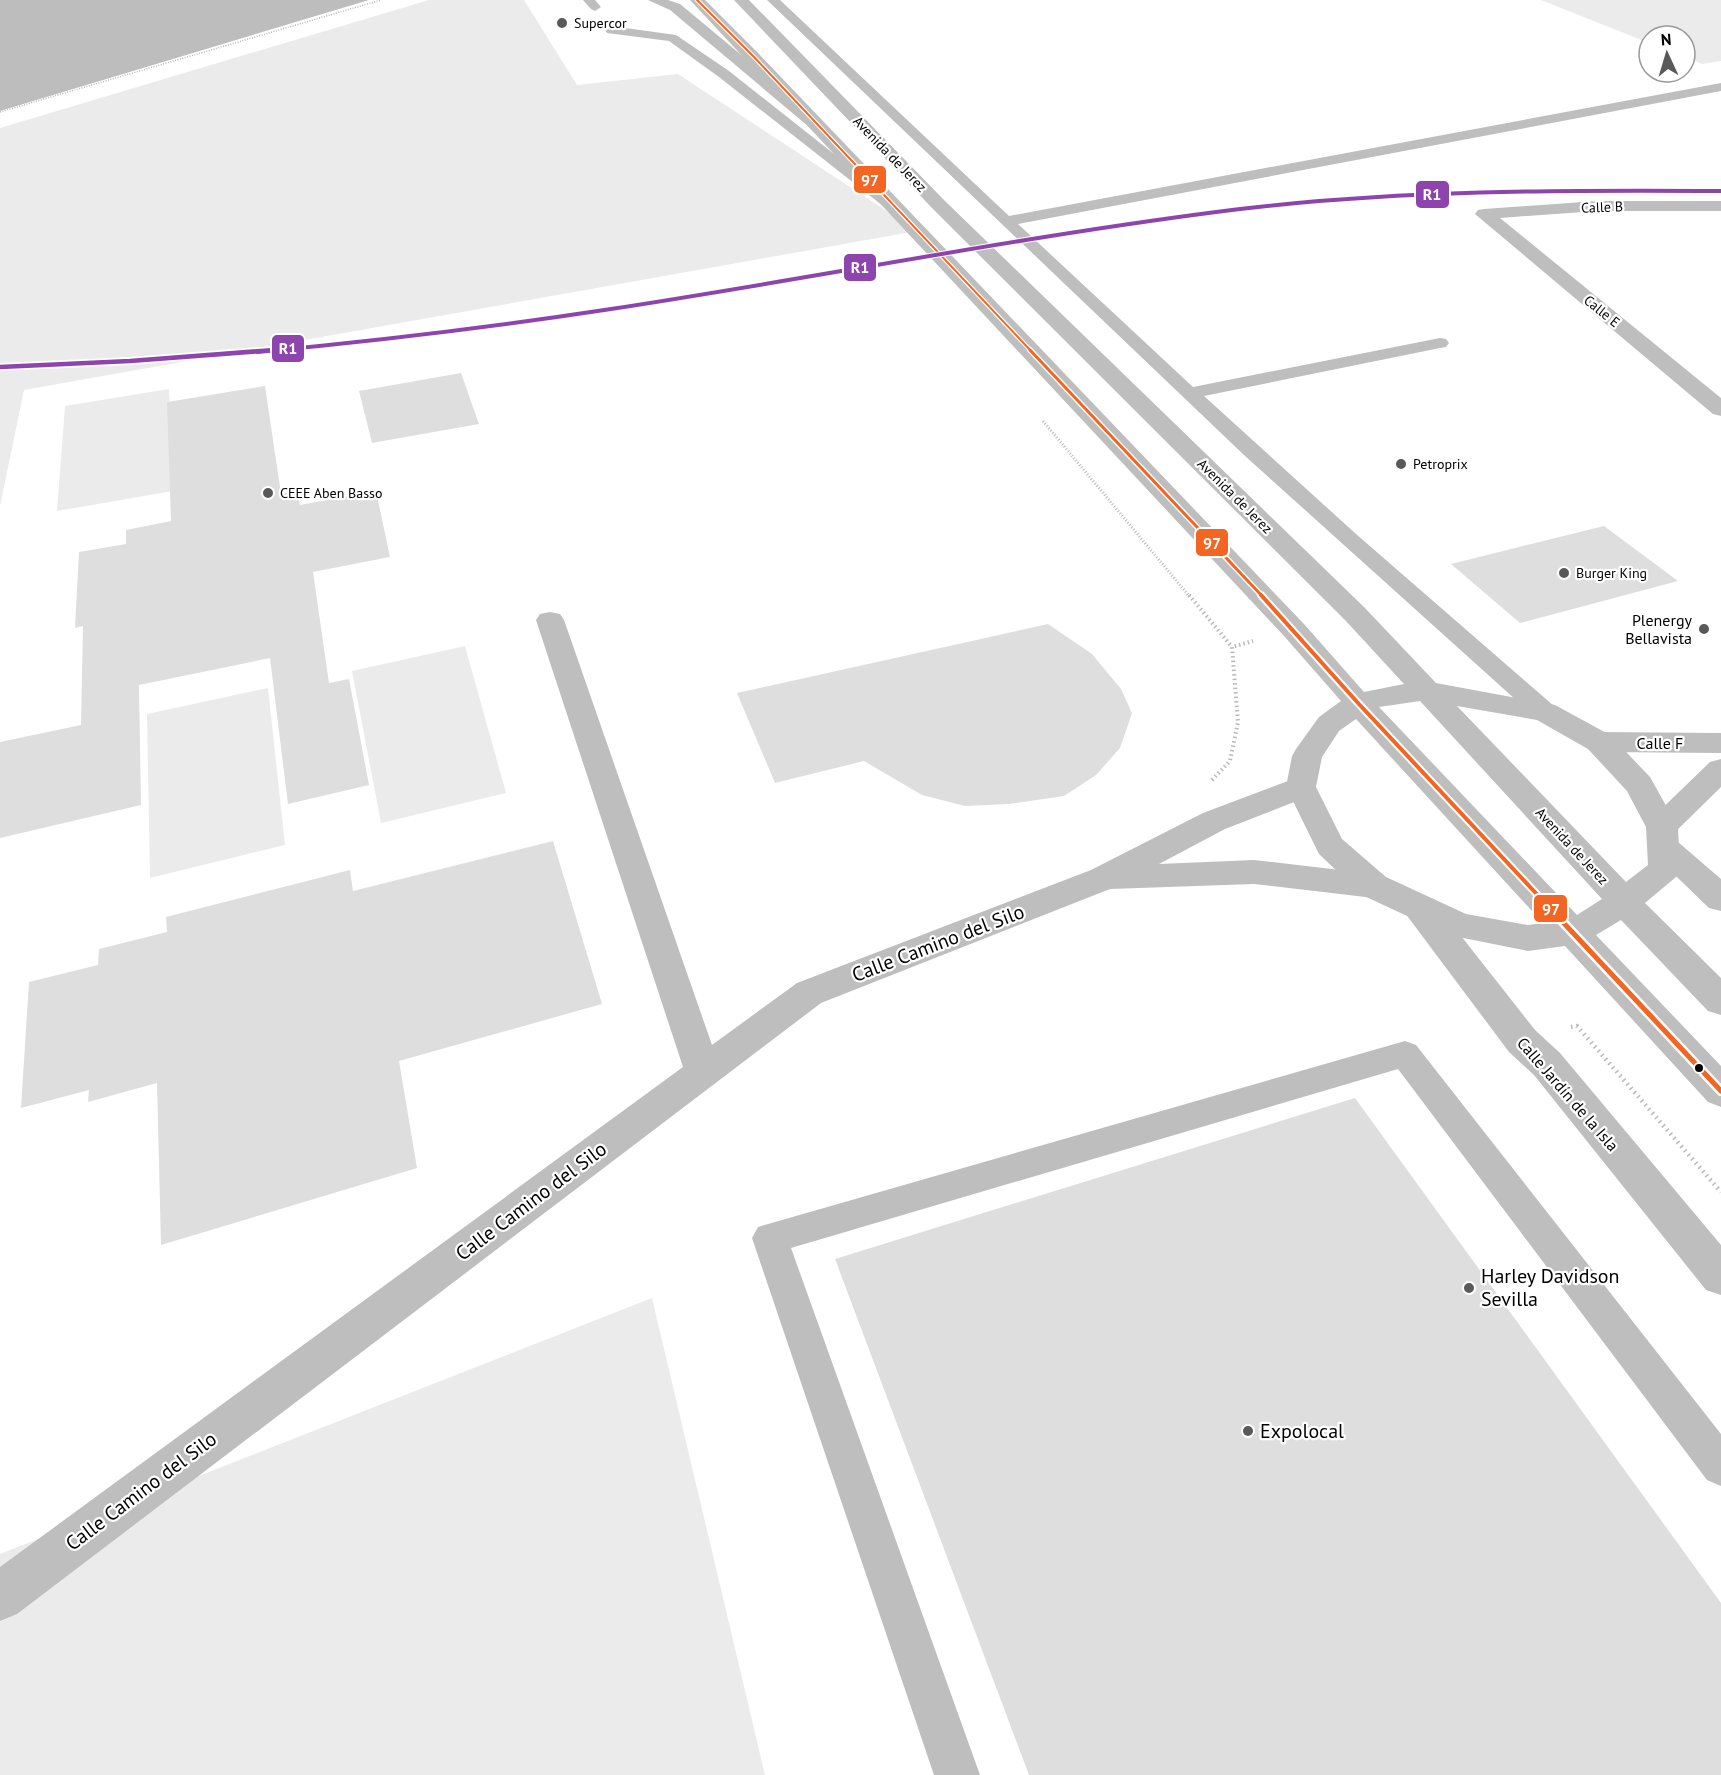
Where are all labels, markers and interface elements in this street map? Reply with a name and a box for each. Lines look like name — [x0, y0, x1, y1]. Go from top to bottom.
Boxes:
place label: Supercor — [574, 14, 627, 32]
marker: Supercor — [555, 16, 569, 30]
north arrow — [1637, 24, 1697, 84]
text: N — [1660, 29, 1672, 49]
street label: Avenida de Jerez — [849, 112, 931, 196]
line badge: 97 — [853, 165, 887, 194]
text: 97 — [861, 170, 879, 190]
line badge: R1 — [1415, 180, 1450, 209]
text: R1 — [1423, 184, 1441, 204]
street label: Calle B — [1581, 197, 1623, 217]
line badge: R1 — [843, 253, 877, 282]
text: R1 — [851, 257, 869, 277]
street label: Calle E — [1580, 291, 1624, 331]
line badge: R1 — [271, 334, 305, 363]
text: R1 — [279, 338, 297, 358]
street label: Avenida de Jerez — [1194, 455, 1276, 537]
place label: Petroprix — [1413, 455, 1468, 473]
marker: Petroprix — [1394, 457, 1408, 471]
place label: CEEE Aben Basso — [280, 484, 382, 502]
marker: CEEE Aben Basso — [261, 486, 275, 500]
line badge: 97 — [1195, 528, 1229, 557]
text: 97 — [1203, 533, 1221, 553]
place label: Burger King — [1576, 564, 1647, 582]
marker: Burger King — [1557, 566, 1571, 580]
place label: Plenergy Bellavista — [1625, 610, 1693, 648]
marker: Plenergy Bellavista — [1697, 622, 1711, 636]
street label: Calle F — [1637, 733, 1683, 753]
street label: Avenida de Jerez — [1532, 804, 1612, 888]
line badge: 97 — [1533, 894, 1568, 923]
street label: Calle Camino del Silo — [848, 898, 1028, 988]
text: 97 — [1542, 899, 1560, 919]
street label: Calle Jardín de la Isla — [1513, 1033, 1623, 1155]
unlabelled marker — [1693, 1062, 1705, 1074]
street label: Calle Camino del Silo — [450, 1136, 612, 1266]
place label: Harley Davidson Sevilla — [1481, 1263, 1620, 1312]
marker: Harley Davidson Sevilla — [1462, 1281, 1476, 1295]
place label: Expolocal — [1260, 1418, 1344, 1444]
marker: Expolocal — [1241, 1424, 1255, 1438]
street label: Calle Camino del Silo — [60, 1426, 222, 1556]

